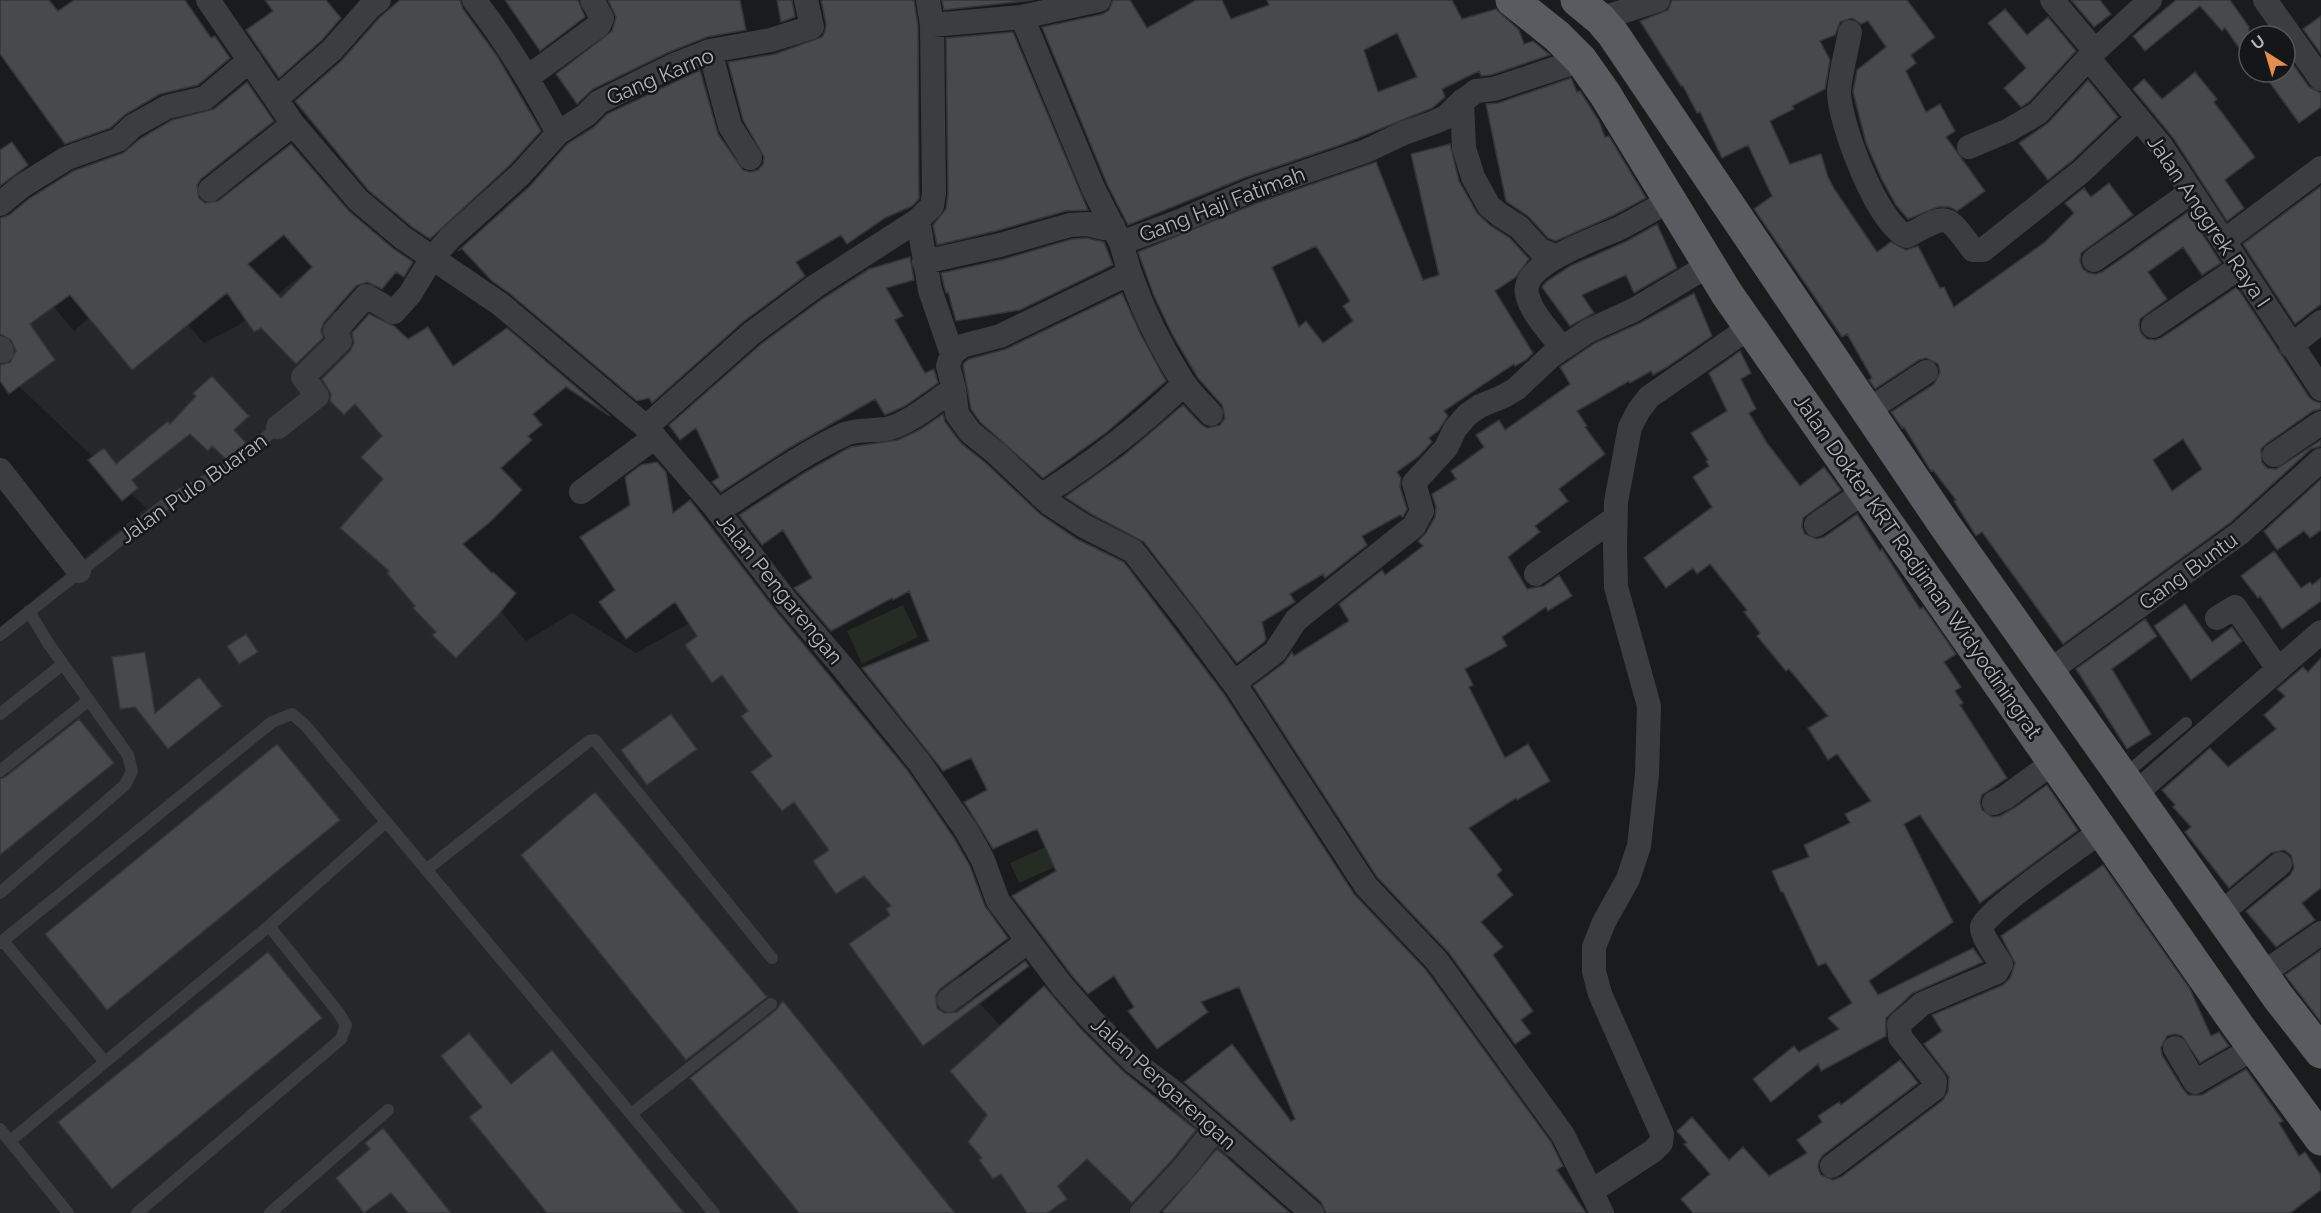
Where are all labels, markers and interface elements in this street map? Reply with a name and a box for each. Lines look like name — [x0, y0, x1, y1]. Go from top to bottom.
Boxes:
north arrow — [2237, 24, 2297, 84]
text: U — [2248, 31, 2269, 54]
street label: Gang Karno — [603, 42, 717, 110]
street label: Jalan Anggrek Raya I — [2142, 130, 2276, 312]
street label: Gang Haji Fatimah — [1136, 161, 1308, 247]
street label: Jalan Dokter KRT Radjiman Widyodiningrat — [1789, 389, 2047, 743]
street label: Jalan Pulo Buaran — [115, 428, 271, 548]
street label: Jalan Pengarengan — [712, 509, 848, 669]
street label: Gang Buntu — [2134, 527, 2242, 615]
street label: Jalan Pengarengan — [1086, 1011, 1242, 1155]

